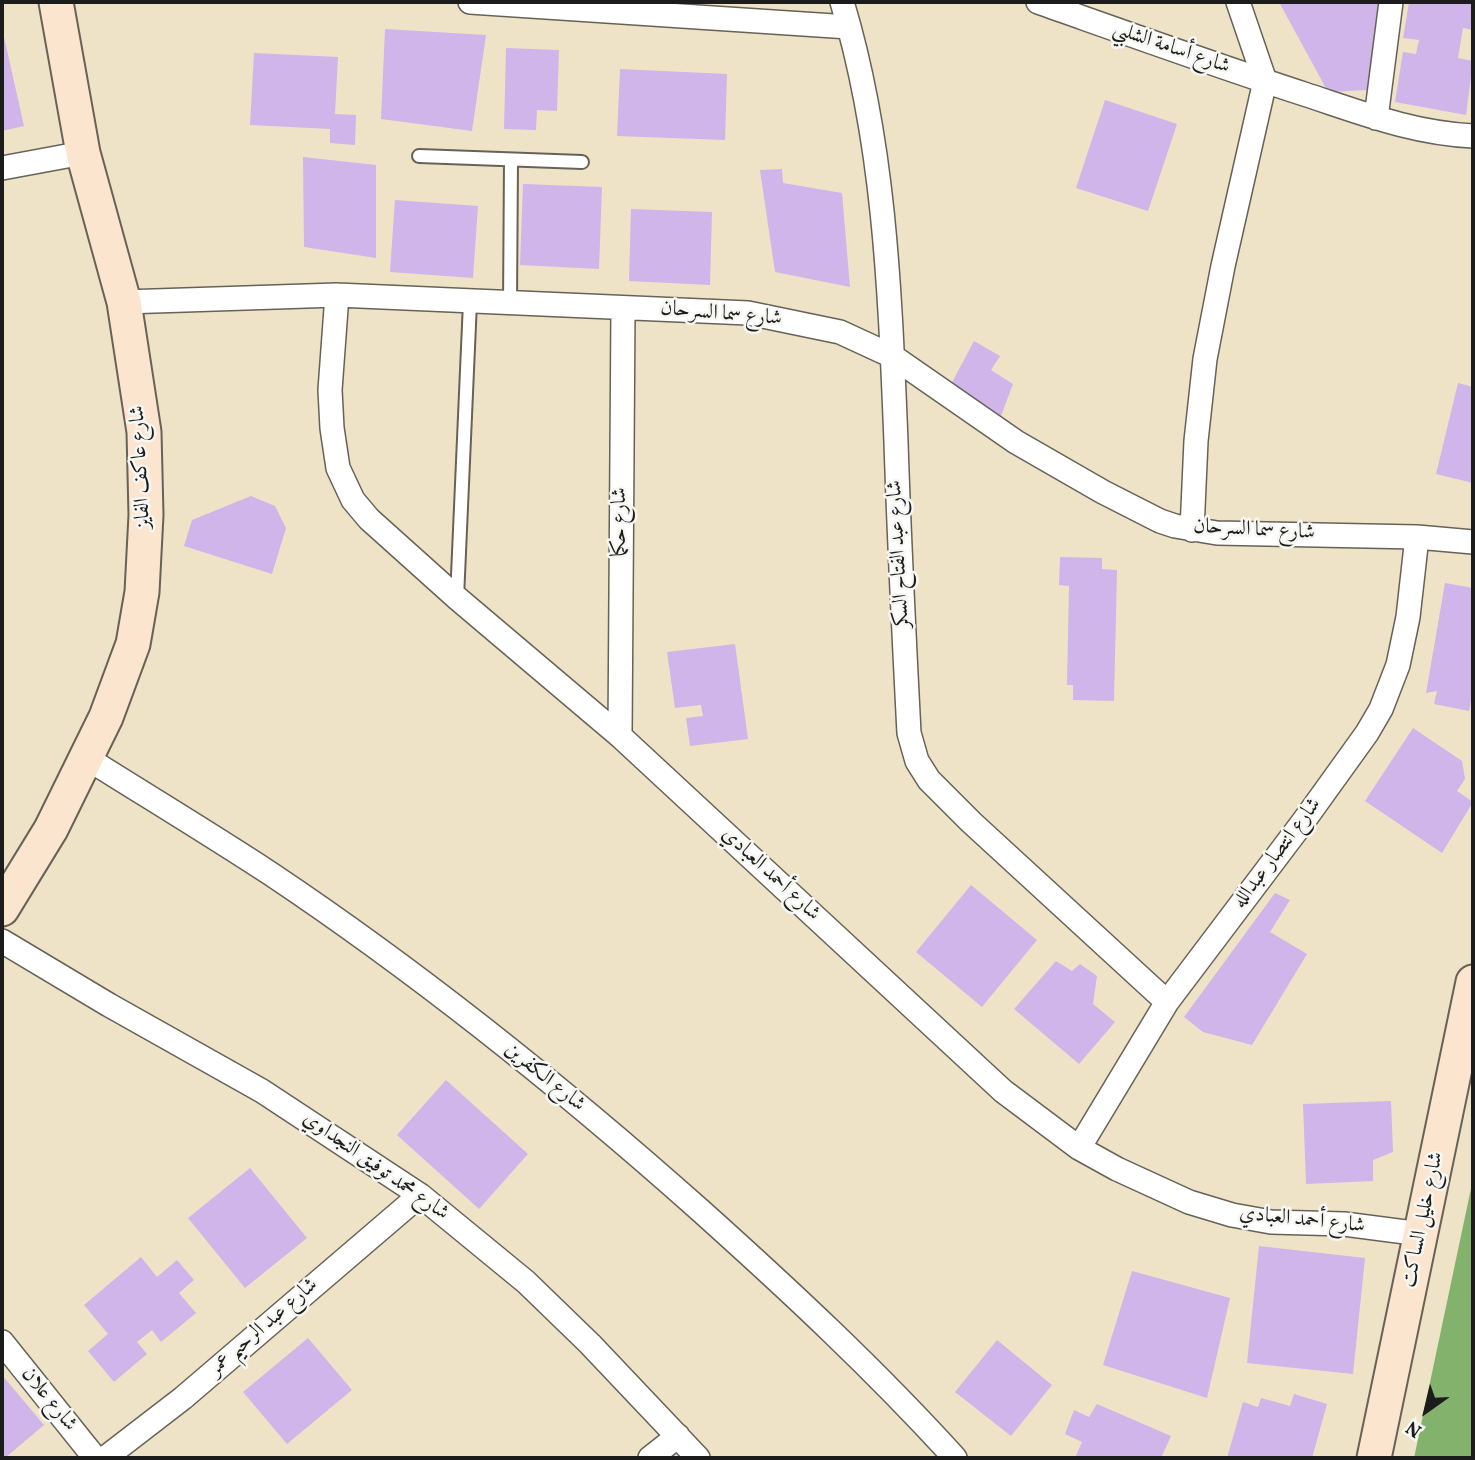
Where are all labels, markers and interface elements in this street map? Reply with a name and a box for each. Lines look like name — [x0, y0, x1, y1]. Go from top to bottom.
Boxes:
street label: شارع أسامة الشلبي — [1109, 17, 1233, 81]
street label: شارع سما السرحان — [659, 297, 783, 333]
street label: شارع عاكف الفايز — [126, 405, 158, 529]
street label: شارع عبد الفتاح السكر — [884, 479, 916, 629]
street label: شارع حكما — [608, 487, 634, 557]
street label: شارع سما السرحان — [1193, 515, 1315, 547]
street label: شارع انتصار عبدالله — [1228, 794, 1328, 914]
street label: شارع أحمد العبادي — [715, 823, 825, 927]
street label: شارع الكفرين — [498, 1038, 590, 1118]
street label: شارع محمد توفيق النجداوي — [297, 1107, 453, 1227]
street label: شارع خليل الساكت — [1397, 1150, 1451, 1290]
street label: شارع أحمد العبادي — [1238, 1202, 1366, 1240]
street label: شارع عبد الرحيم عمر — [204, 1274, 324, 1382]
street label: شارع علان — [14, 1363, 82, 1437]
north arrow — [1391, 1376, 1461, 1446]
text: N — [1401, 1414, 1427, 1443]

